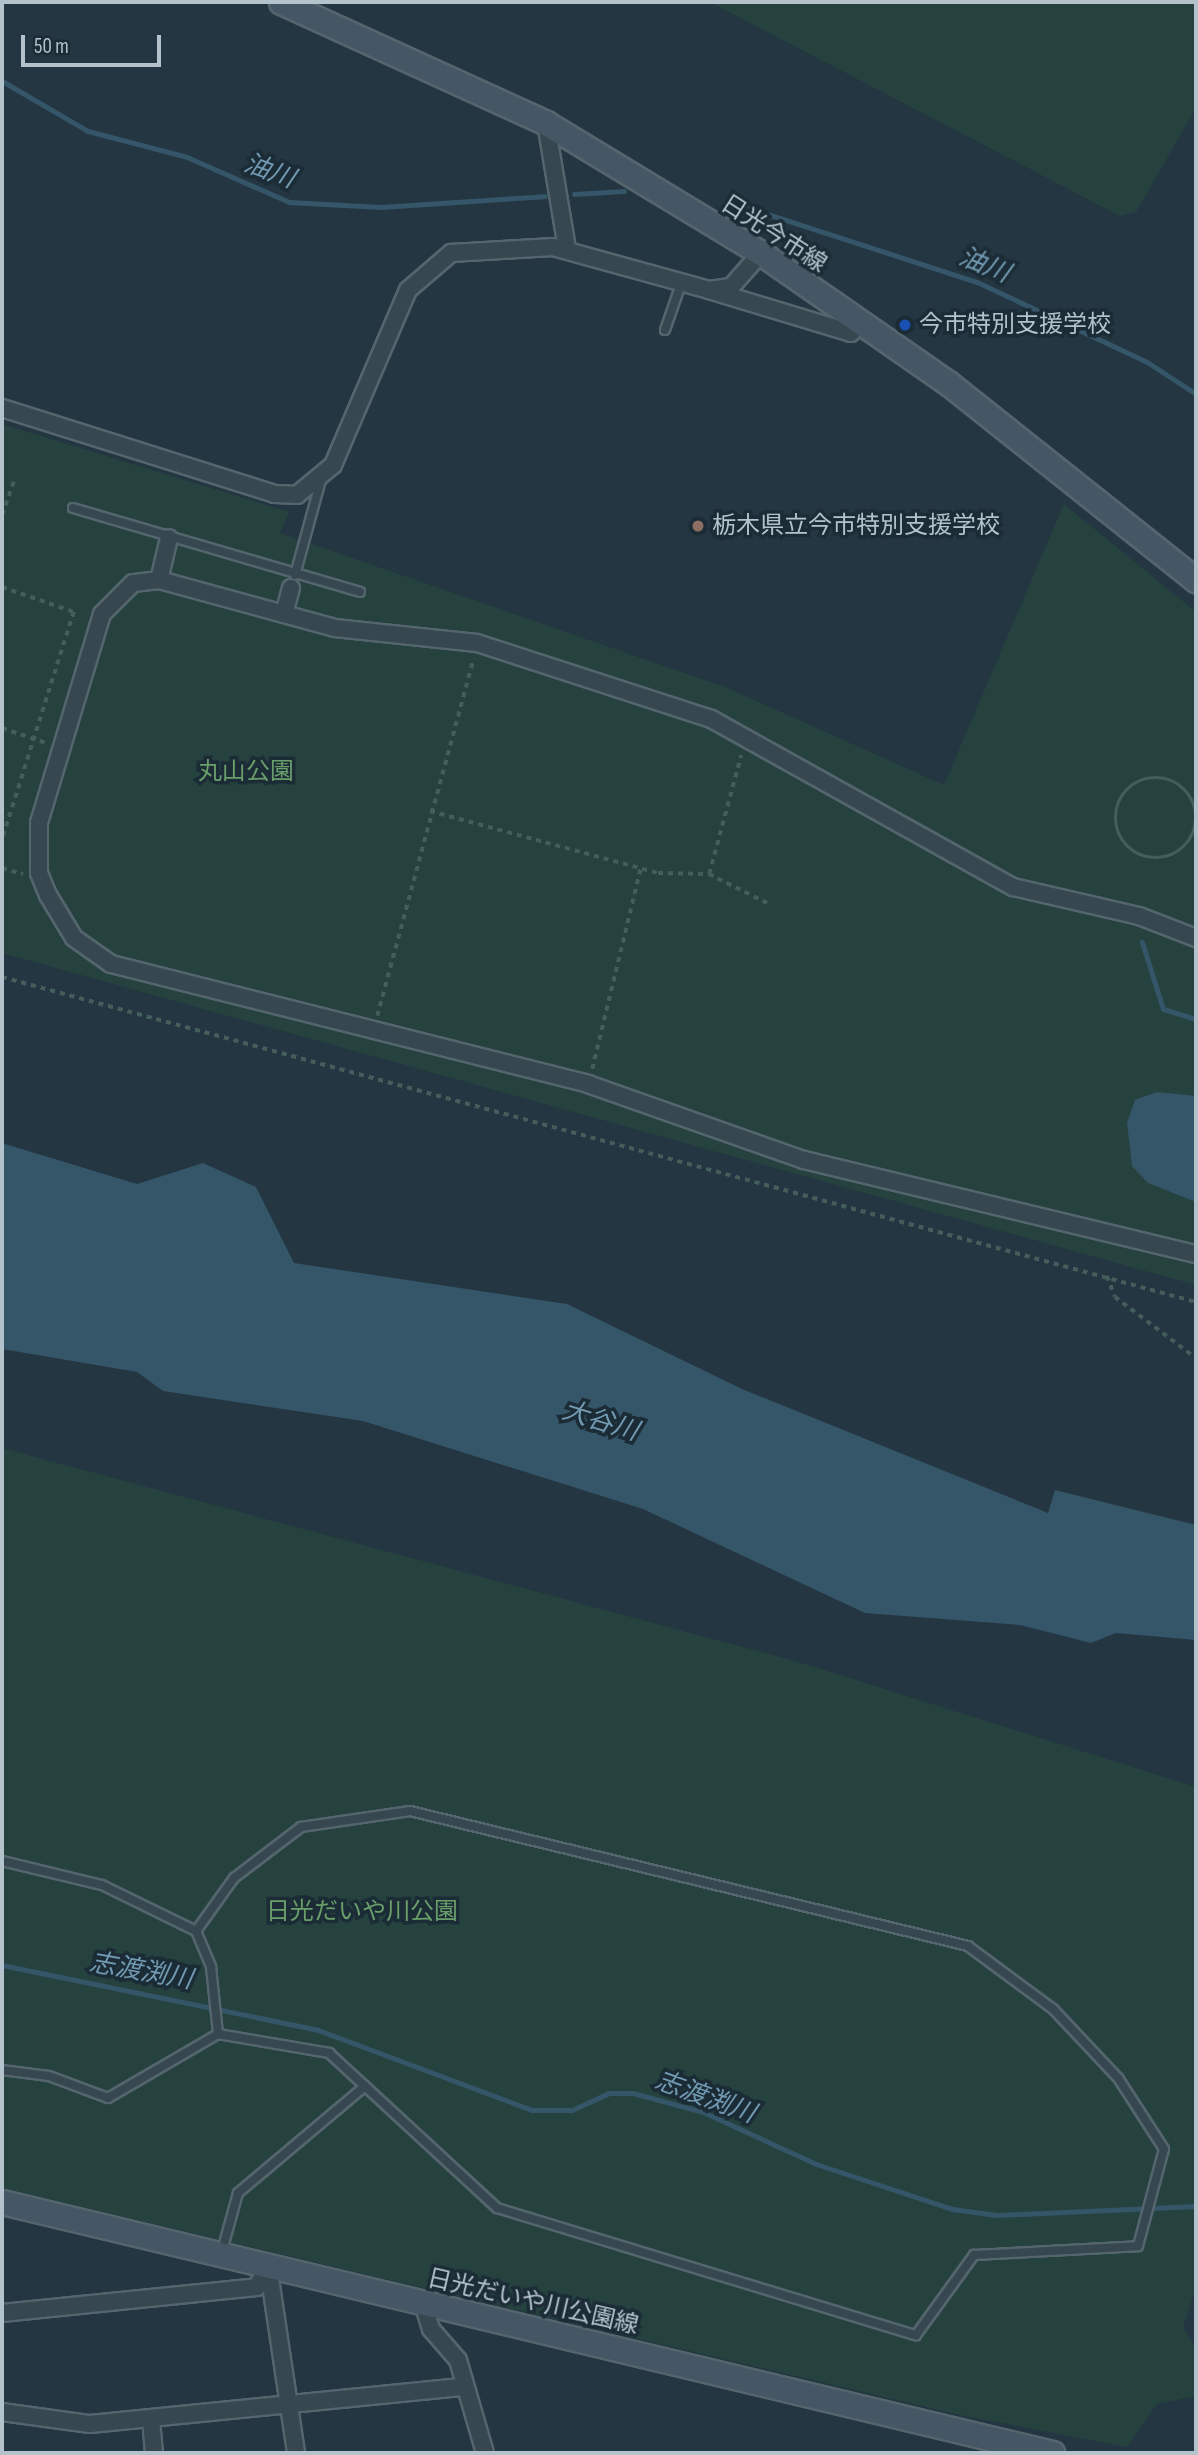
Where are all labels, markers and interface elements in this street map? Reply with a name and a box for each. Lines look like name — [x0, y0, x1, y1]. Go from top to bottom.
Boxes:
scale bar — [24, 21, 164, 65]
text: 50 m — [34, 34, 69, 59]
water label: 油川 — [239, 148, 299, 196]
street label: 日光今市線 — [716, 189, 832, 279]
water label: 油川 — [954, 242, 1014, 290]
place label: 今市特別支援学校 — [919, 311, 1111, 339]
marker: 今市特別支援学校 — [897, 317, 913, 333]
place label: 栃木県立今市特別支援学校 — [712, 512, 1000, 540]
marker: 栃木県立今市特別支援学校 — [690, 518, 706, 534]
park label: 丸山公園 — [198, 758, 294, 786]
water label: 大谷川 — [558, 1396, 642, 1448]
park label: 日光だいや川公園 — [266, 1898, 458, 1926]
water label: 志渡渕川 — [87, 1948, 195, 1996]
water label: 志渡渕川 — [651, 2066, 759, 2130]
street label: 日光だいや川公園線 — [425, 2264, 641, 2340]

